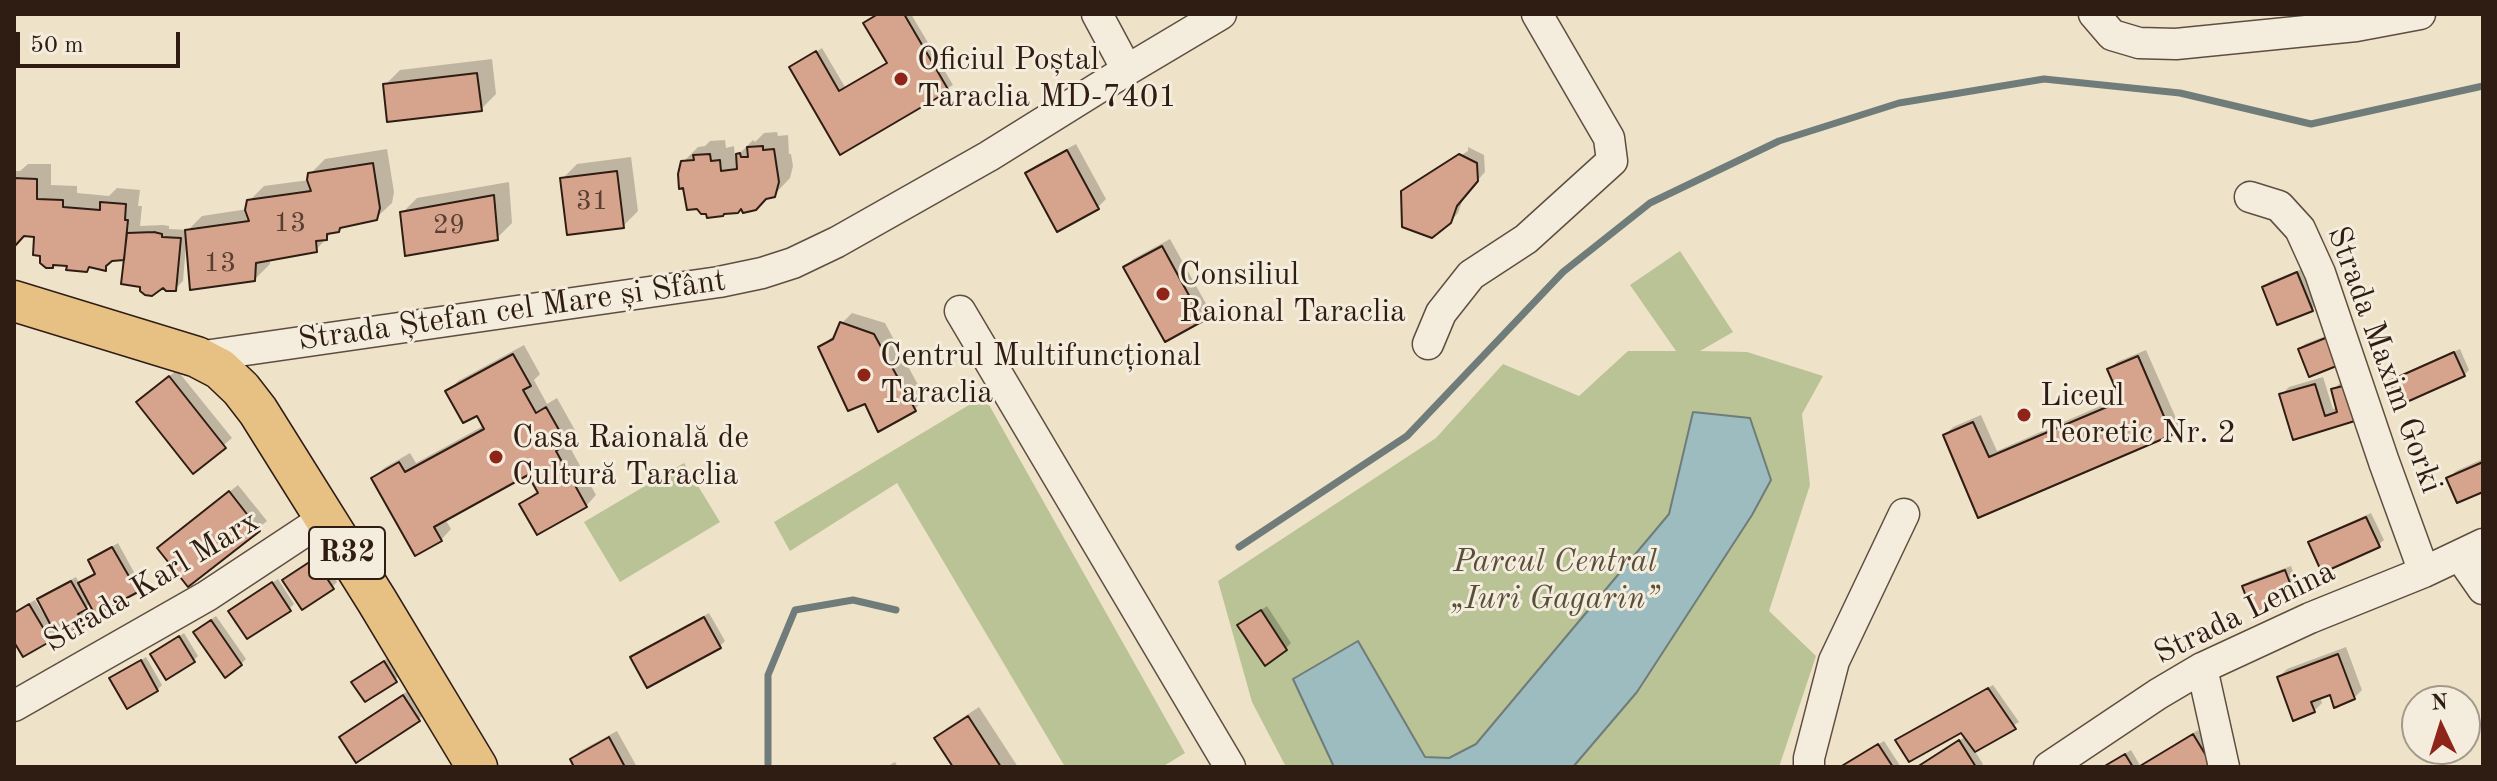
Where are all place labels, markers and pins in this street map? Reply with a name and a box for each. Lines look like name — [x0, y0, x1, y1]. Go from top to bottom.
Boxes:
place label: Oficiul Poștal Taraclia MD-7401 — [917, 42, 1177, 117]
marker: Oficiul Poștal Taraclia MD-7401 — [892, 70, 910, 88]
place label: Consiliul Raional Taraclia — [1179, 257, 1406, 332]
marker: Consiliul Raional Taraclia — [1154, 285, 1172, 303]
place label: Centrul Multifuncțional Taraclia — [880, 338, 1201, 413]
marker: Centrul Multifuncțional Taraclia — [855, 366, 873, 384]
place label: Liceul Teoretic Nr. 2 — [2040, 378, 2236, 453]
marker: Liceul Teoretic Nr. 2 — [2015, 406, 2033, 424]
place label: Casa Raională de Cultură Taraclia — [512, 420, 749, 495]
marker: Casa Raională de Cultură Taraclia — [487, 448, 505, 466]

